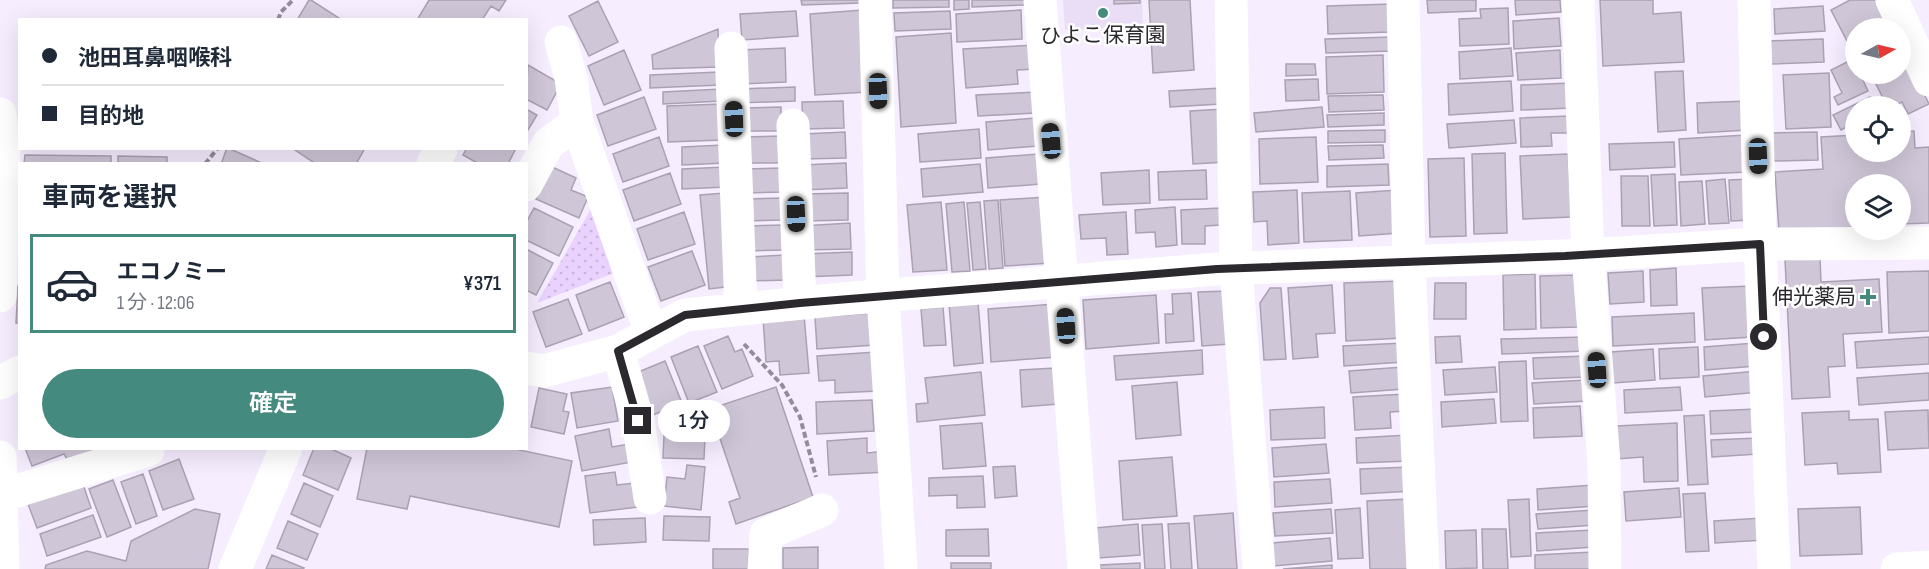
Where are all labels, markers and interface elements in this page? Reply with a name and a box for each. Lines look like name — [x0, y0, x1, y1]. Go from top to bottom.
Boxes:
marker: ひよこ保育園 — [1096, 6, 1110, 20]
north arrow — [1845, 18, 1911, 84]
map controls — [1845, 18, 1911, 240]
place label: ひよこ保育園 — [1040, 23, 1166, 48]
text: 池田耳鼻咽喉科 — [78, 45, 232, 72]
car — [868, 73, 888, 109]
button: locate — [1845, 96, 1911, 162]
car — [724, 101, 744, 137]
text: 目的地 — [78, 103, 144, 130]
car — [1040, 122, 1062, 160]
car — [1748, 138, 1768, 174]
button: layers — [1845, 174, 1911, 240]
text: 車両を選択 — [42, 182, 177, 214]
car — [786, 196, 806, 232]
icon: car — [45, 257, 99, 311]
text: エコノミー — [117, 259, 227, 286]
text: ¥371 — [463, 270, 501, 297]
place label: 伸光薬局 — [1772, 285, 1856, 310]
marker: 伸光薬局 — [1861, 290, 1875, 304]
text: 1 分 · 12:06 — [117, 291, 194, 315]
car — [1056, 307, 1076, 345]
route start — [1750, 323, 1777, 350]
car — [1587, 351, 1607, 389]
button: 確定 — [42, 369, 504, 438]
callout: 1 分 — [659, 400, 731, 442]
route end — [624, 407, 651, 434]
text: 1 分 — [679, 409, 709, 433]

